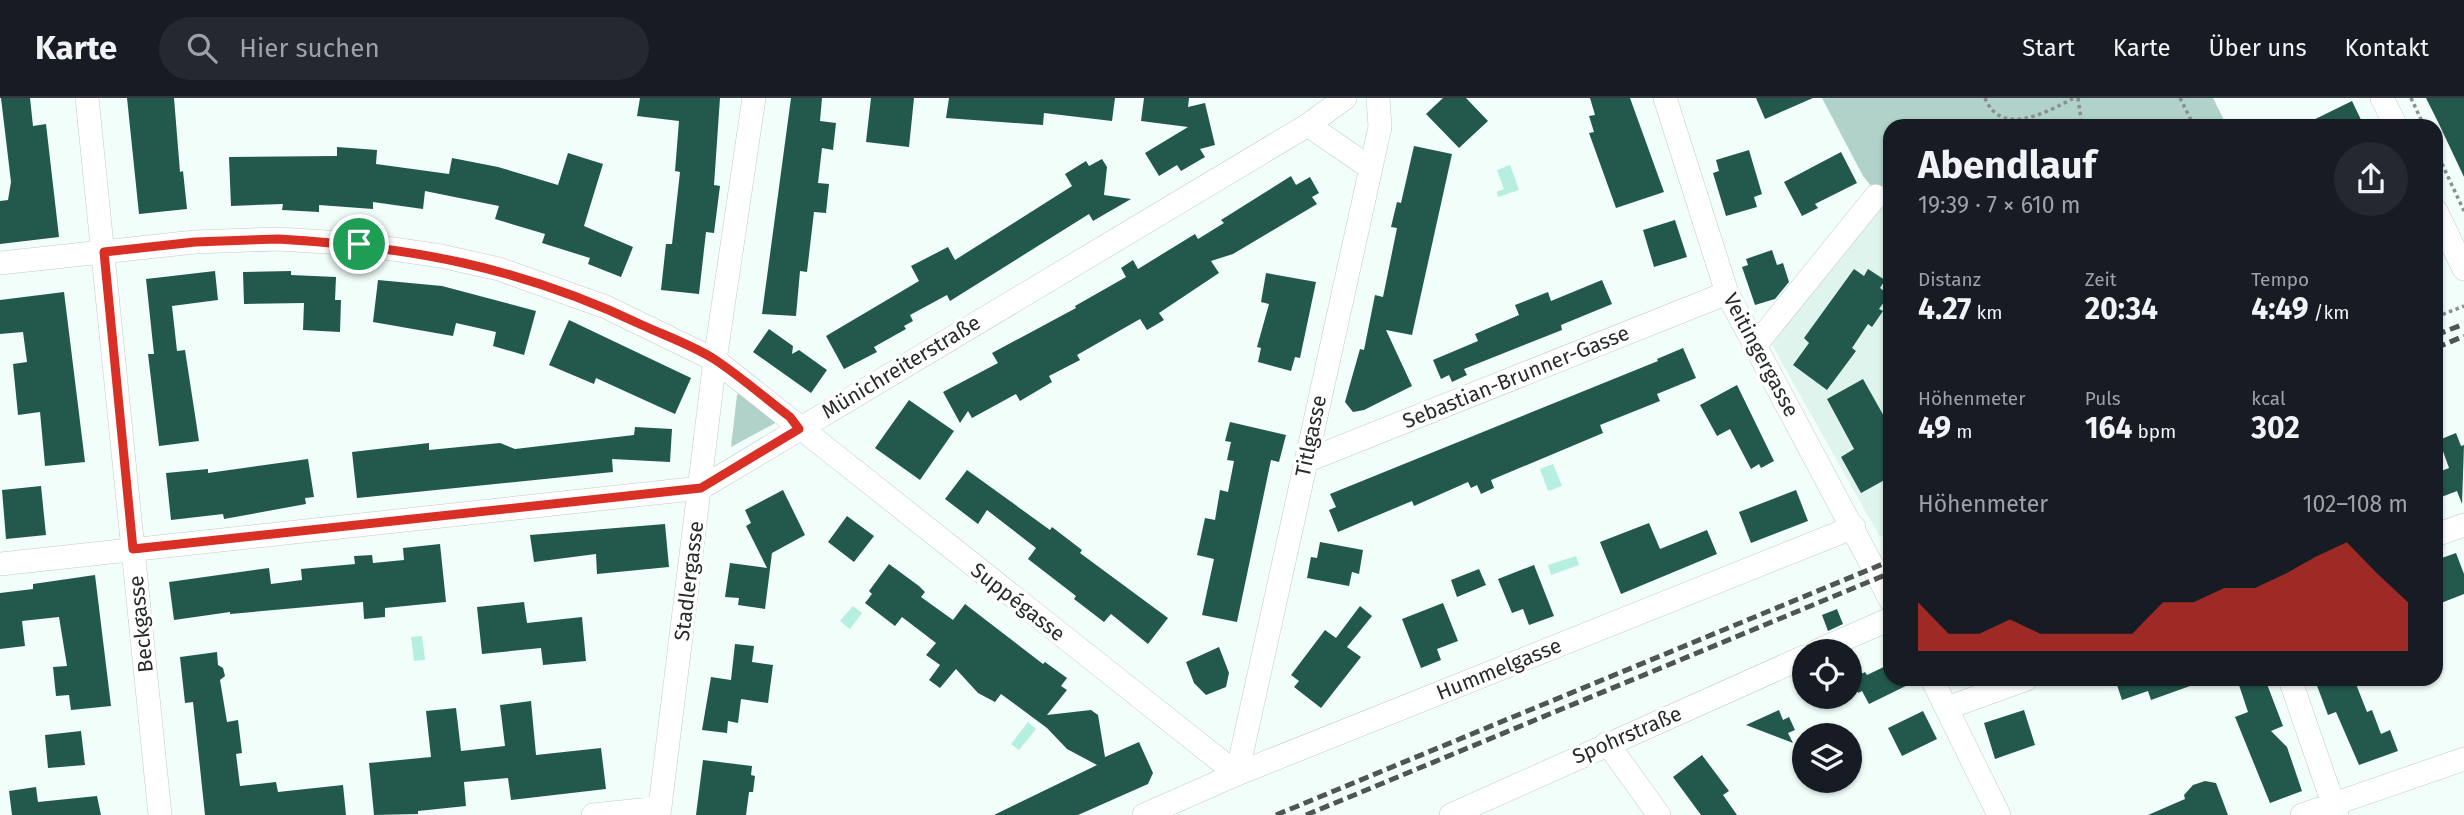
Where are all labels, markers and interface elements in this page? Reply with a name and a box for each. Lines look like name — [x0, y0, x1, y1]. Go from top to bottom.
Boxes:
search box — [159, 17, 649, 80]
text: Karte — [35, 28, 117, 68]
icon: search — [183, 29, 221, 67]
text: Hier suchen — [239, 33, 380, 64]
text: Start — [2022, 34, 2075, 62]
text: Karte — [2113, 34, 2171, 62]
text: Über uns — [2209, 34, 2307, 62]
text: Kontakt — [2345, 34, 2429, 62]
text: Abendlauf — [1918, 142, 2096, 188]
button: share — [2334, 142, 2408, 216]
text: 19:39 · 7 × 610 m — [1918, 191, 2080, 219]
pin — [329, 214, 389, 274]
icon: arrive — [340, 225, 378, 263]
text: Distanz — [1918, 268, 1981, 291]
text: Zeit — [2085, 268, 2117, 291]
text: Tempo — [2251, 268, 2309, 291]
street label: Veitingergasse — [1717, 289, 1805, 421]
text: 4.27 — [1918, 291, 1971, 327]
text: 20:34 — [2085, 291, 2158, 327]
text: 4:49 — [2251, 291, 2308, 327]
text: km — [1971, 301, 2002, 324]
text: /km — [2308, 301, 2349, 324]
street label: Münichreiterstraße — [817, 309, 985, 425]
street label: Sebastian-Brunner-Gasse — [1399, 320, 1633, 434]
text: Höhenmeter — [1918, 387, 2026, 410]
text: Puls — [2085, 387, 2121, 410]
text: kcal — [2251, 387, 2286, 410]
street label: Titlgasse — [1290, 393, 1332, 479]
text: 49 — [1918, 410, 1951, 446]
text: 164 — [2085, 410, 2132, 446]
text: 302 — [2251, 410, 2300, 446]
text: m — [1951, 420, 1972, 443]
text: bpm — [2132, 420, 2176, 443]
text: Höhenmeter — [1918, 490, 2048, 518]
text: 102–108 m — [2302, 490, 2408, 518]
street label: Stadlergasse — [669, 519, 709, 643]
street label: Suppégasse — [966, 557, 1070, 647]
street label: Beckgasse — [123, 574, 159, 674]
street label: Hummelgasse — [1433, 632, 1565, 706]
map controls — [1792, 639, 1862, 793]
button: locate — [1792, 639, 1862, 709]
street label: Spohrstraße — [1568, 700, 1686, 770]
button: layers — [1792, 723, 1862, 793]

